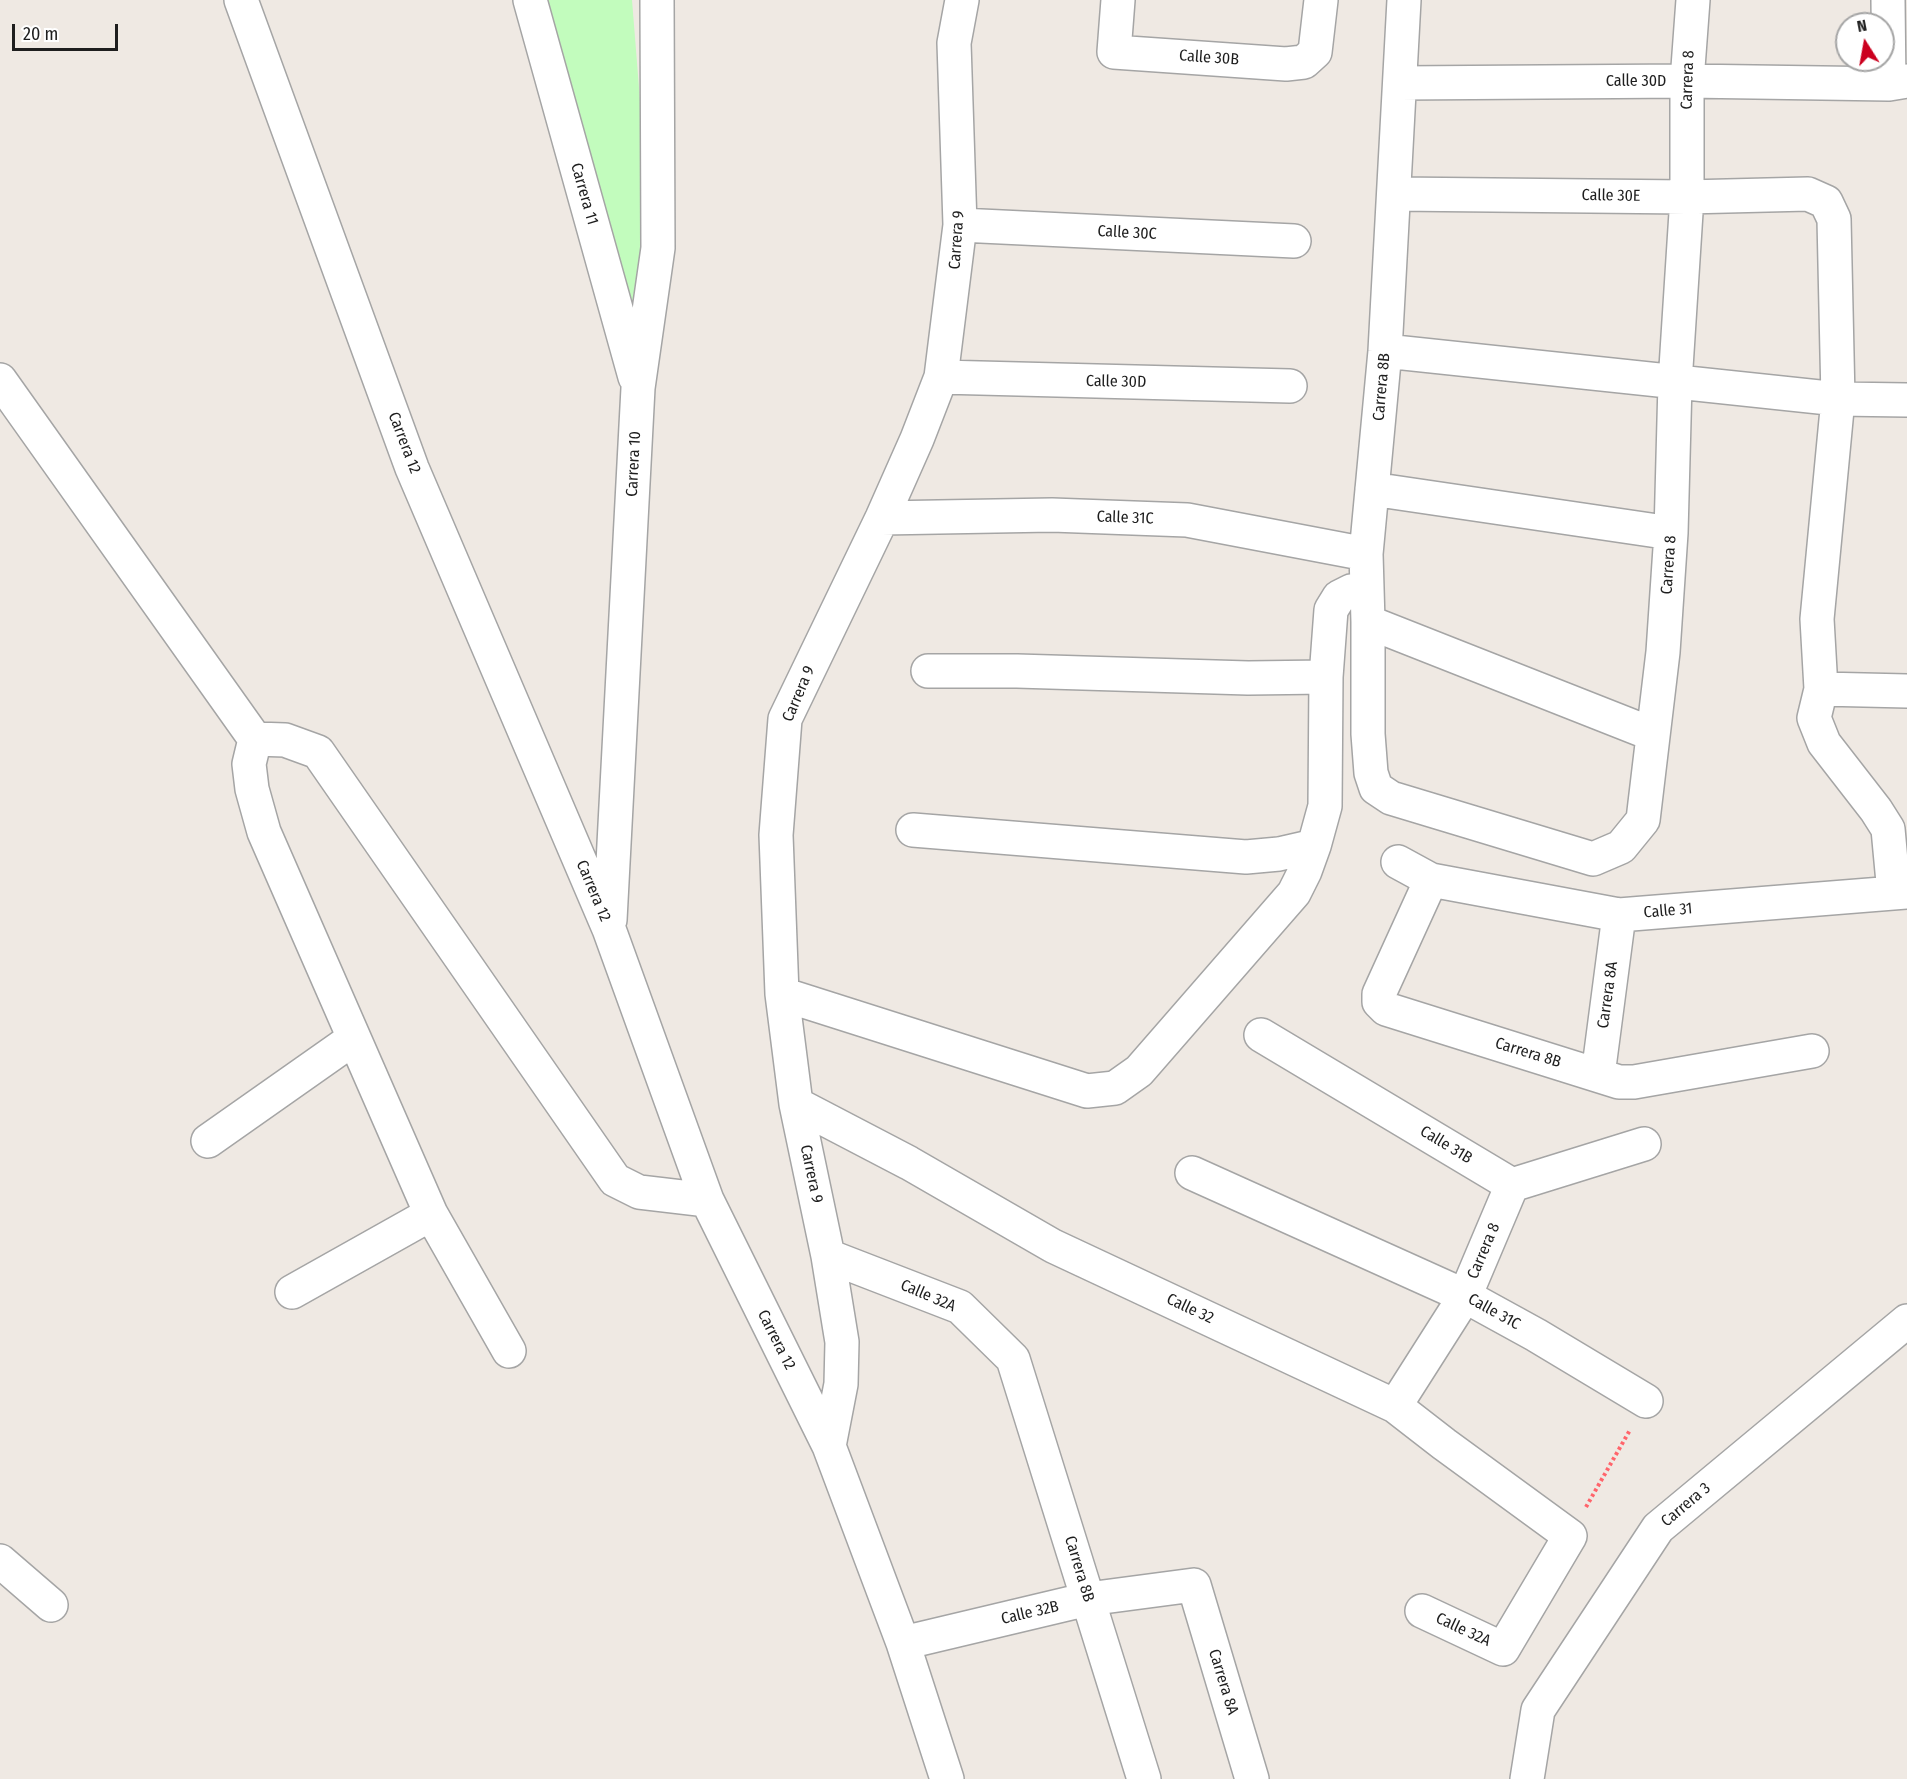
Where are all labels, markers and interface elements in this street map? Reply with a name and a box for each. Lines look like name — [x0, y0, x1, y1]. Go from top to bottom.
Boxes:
scale bar — [15, 12, 122, 50]
north arrow — [1835, 12, 1895, 72]
text: N — [1855, 16, 1868, 36]
text: 20 m — [23, 23, 58, 45]
street label: Calle 30B — [1178, 46, 1240, 70]
street label: Carrera 8 — [1677, 50, 1699, 110]
street label: Calle 30D — [1606, 72, 1666, 92]
street label: Carrera 11 — [566, 161, 602, 227]
street label: Calle 30E — [1581, 186, 1641, 206]
street label: Carrera 9 — [945, 210, 969, 270]
street label: Calle 30C — [1097, 222, 1157, 244]
street label: Carrera 8B — [1369, 352, 1395, 422]
street label: Calle 30D — [1086, 372, 1146, 392]
street label: Carrera 12 — [383, 409, 425, 477]
street label: Carrera 10 — [623, 431, 645, 497]
street label: Calle 31C — [1096, 507, 1154, 529]
street label: Carrera 8 — [1657, 535, 1681, 595]
street label: Carrera 9 — [779, 663, 819, 725]
street label: Carrera 12 — [572, 858, 614, 924]
street label: Calle 31 — [1643, 899, 1693, 923]
street label: Carrera 8A — [1594, 960, 1622, 1030]
street label: Carrera 8B — [1493, 1034, 1563, 1072]
street label: Calle 31B — [1416, 1122, 1476, 1168]
street label: Carrera 9 — [795, 1143, 827, 1205]
street label: Carrera 8 — [1464, 1220, 1504, 1282]
street label: Calle 32A — [897, 1276, 959, 1316]
street label: Calle 32 — [1163, 1290, 1217, 1328]
street label: Calle 31C — [1464, 1290, 1524, 1334]
street label: Carrera 12 — [753, 1307, 799, 1373]
street label: Carrera 3 — [1657, 1479, 1715, 1531]
street label: Carrera 8B — [1060, 1534, 1098, 1604]
street label: Calle 32B — [999, 1597, 1061, 1629]
street label: Calle 32A — [1433, 1609, 1493, 1651]
street label: Carrera 8A — [1204, 1647, 1242, 1717]

